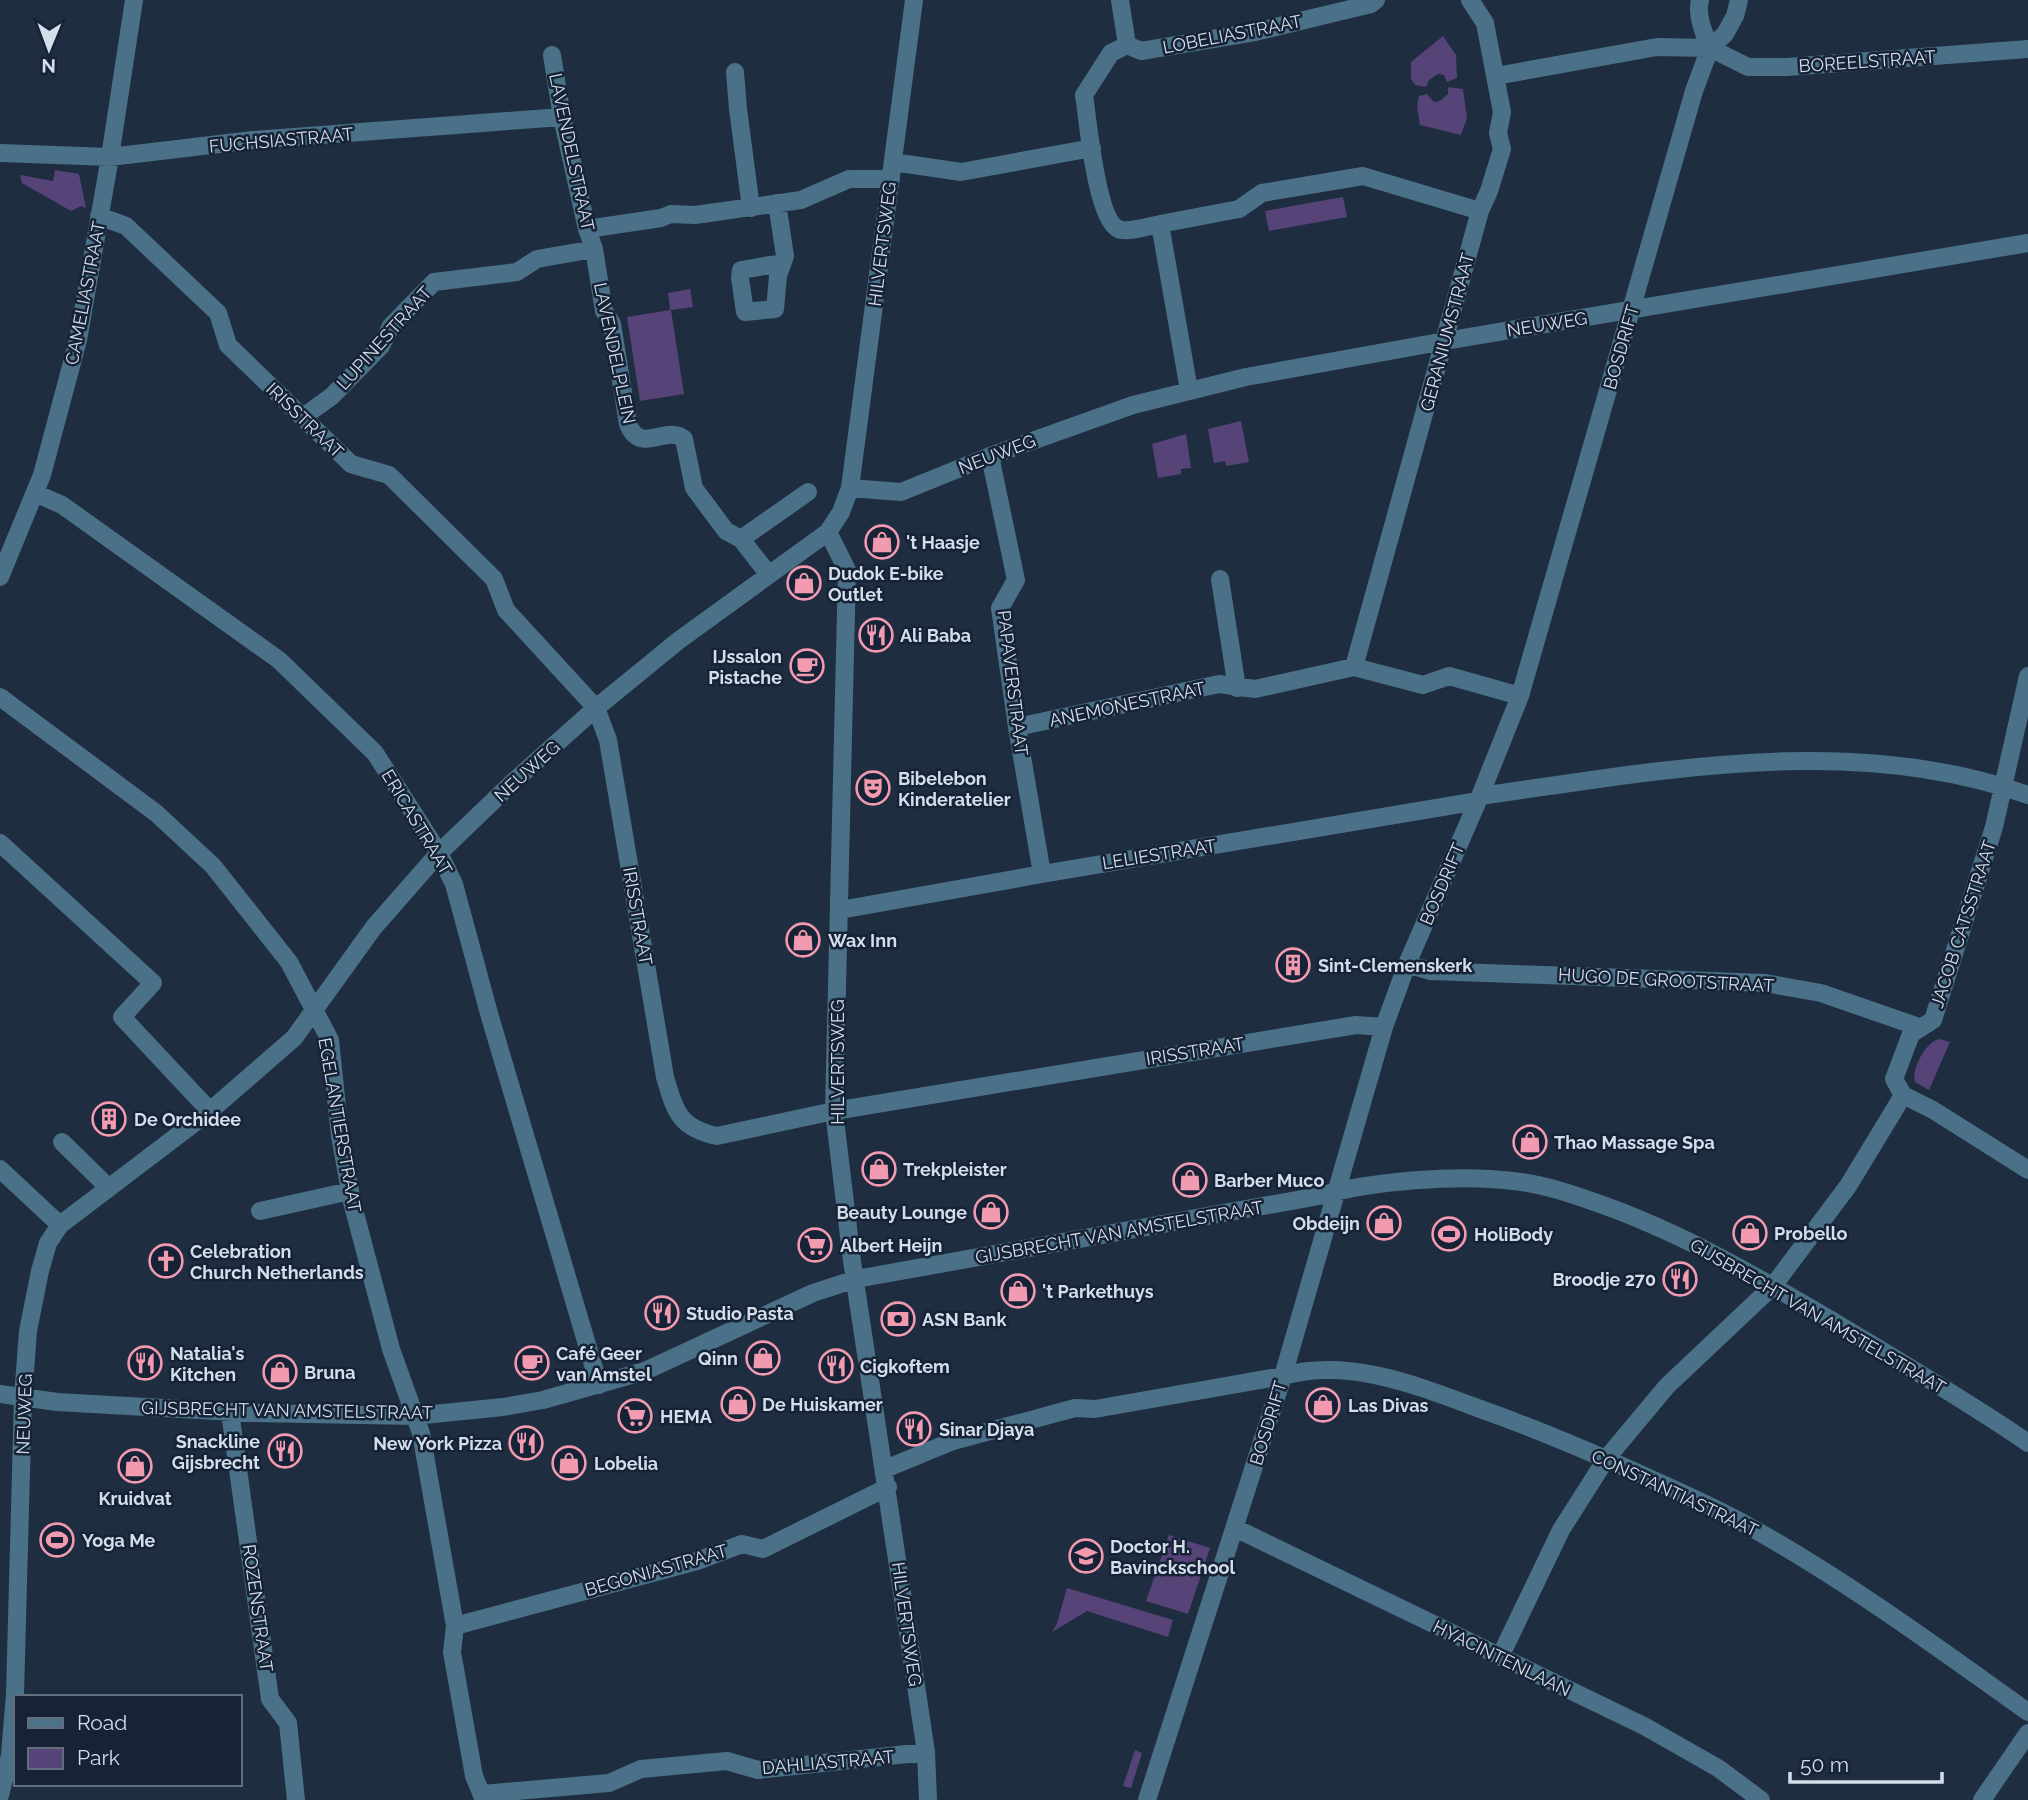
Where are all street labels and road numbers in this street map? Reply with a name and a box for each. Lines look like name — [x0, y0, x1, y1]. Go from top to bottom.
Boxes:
street label: LOBELIASTRAAT — [1161, 10, 1303, 58]
street label: BOREELSTRAAT — [1798, 46, 1936, 76]
street label: LAVENDELSTRAAT — [545, 71, 599, 233]
street label: FUCHSIASTRAAT — [208, 123, 354, 157]
street label: HILVERTSWEG — [864, 181, 900, 307]
street label: CAMELIASTRAAT — [61, 219, 109, 367]
street label: GERANIUMSTRAAT — [1416, 250, 1478, 414]
street label: LAVENDELPLEIN — [590, 280, 640, 426]
street label: LUPINESTRAAT — [332, 282, 436, 394]
street label: BOSDRIFT — [1599, 302, 1643, 392]
street label: NEUWEG — [1505, 307, 1589, 341]
street label: IRISSTRAAT — [262, 378, 348, 462]
street label: NEUWEG — [955, 430, 1039, 478]
street label: PAPAVERSTRAAT — [994, 609, 1032, 757]
street label: ANEMONESTRAAT — [1047, 677, 1207, 731]
street label: NEUWEG — [490, 736, 564, 806]
street label: ERICASTRAAT — [377, 766, 457, 878]
street label: LELIESTRAAT — [1101, 835, 1217, 873]
street label: JACOB CATSSTRAAT — [1926, 837, 2000, 1010]
street label: BOSDRIFT — [1415, 840, 1469, 928]
street label: IRISSTRAAT — [619, 865, 657, 967]
street label: HUGO DE GROOTSTRAAT — [1558, 964, 1774, 996]
street label: HILVERTSWEG — [827, 999, 848, 1125]
street label: IRISSTRAAT — [1144, 1033, 1246, 1069]
street label: EGELANTIERSTRAAT — [314, 1036, 366, 1214]
street label: GIJSBRECHT VAN AMSTELSTRAAT — [974, 1196, 1264, 1268]
street label: GIJSBRECHT VAN AMSTELSTRAAT — [1686, 1234, 1950, 1398]
street label: NEUWEG — [12, 1373, 36, 1455]
street label: BOSDRIFT — [1245, 1378, 1291, 1468]
street label: GIJSBRECHT VAN AMSTELSTRAAT — [141, 1397, 433, 1423]
street label: CONSTANTIASTRAAT — [1588, 1445, 1762, 1541]
street label: BEGONIASTRAAT — [582, 1540, 730, 1600]
street label: ROZENSTRAAT — [239, 1543, 277, 1673]
street label: HILVERTSWEG — [888, 1561, 926, 1687]
street label: HYACINTENLAAN — [1430, 1616, 1574, 1700]
street label: DAHLIASTRAAT — [761, 1746, 895, 1778]

